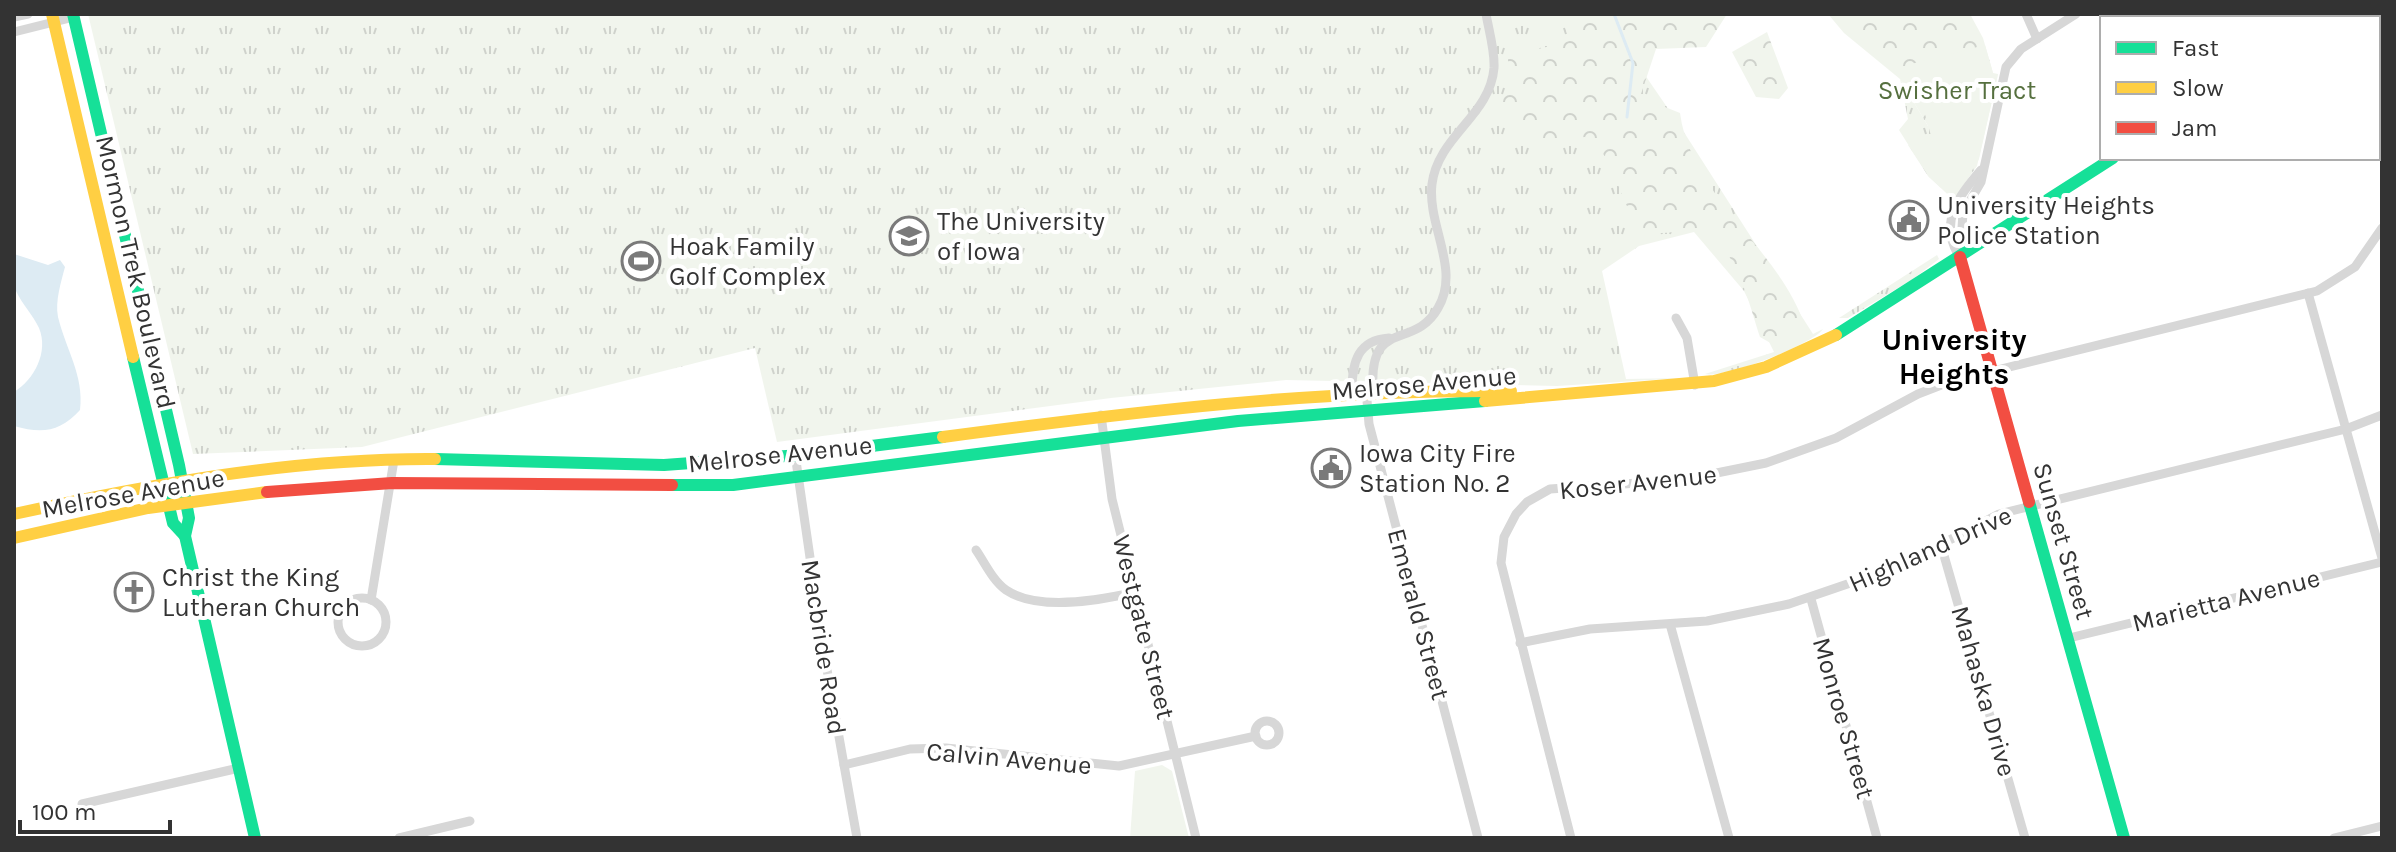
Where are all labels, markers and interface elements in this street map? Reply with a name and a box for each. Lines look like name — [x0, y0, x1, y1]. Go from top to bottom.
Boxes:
legend — [2100, 16, 2380, 160]
text: Fast — [2172, 34, 2219, 62]
text: Slow — [2172, 74, 2224, 102]
park label: Swisher Tract — [1878, 75, 2037, 106]
text: Jam — [2172, 114, 2217, 142]
street label: Mormon Trek Boulevard — [89, 132, 182, 412]
place label: University Heights Police Station — [1937, 190, 2155, 251]
public building icon: University Heights Police Station — [1888, 199, 1930, 241]
place label: The University of Iowa — [937, 206, 1105, 267]
school or university icon: The University of Iowa — [888, 215, 930, 257]
place label: Hoak Family Golf Complex — [669, 231, 826, 292]
sports icon: Hoak Family Golf Complex — [620, 240, 662, 282]
district label: University Heights — [1881, 322, 2027, 392]
street label: Melrose Avenue — [1331, 360, 1518, 407]
street label: Melrose Avenue — [686, 429, 874, 480]
place label: Iowa City Fire Station No. 2 — [1359, 438, 1516, 499]
public building icon: Iowa City Fire Station No. 2 — [1310, 447, 1352, 489]
street label: Koser Avenue — [1558, 459, 1718, 506]
street label: Sunset Street — [2026, 459, 2101, 623]
street label: Melrose Avenue — [39, 462, 227, 525]
street label: Highland Drive — [1844, 500, 2016, 599]
street label: Emerald Street — [1381, 525, 1456, 703]
street label: Westgate Street — [1106, 532, 1181, 723]
street label: Macbride Road — [794, 557, 853, 737]
place label: Christ the King Lutheran Church — [162, 562, 360, 623]
street label: Marietta Avenue — [2129, 562, 2323, 639]
church icon: Christ the King Lutheran Church — [113, 571, 155, 613]
street label: Mahaska Drive — [1944, 602, 2023, 780]
street label: Monroe Street — [1806, 634, 1881, 803]
street label: Calvin Avenue — [925, 736, 1093, 781]
scale bar — [20, 784, 170, 834]
text: 100 m — [32, 798, 97, 826]

